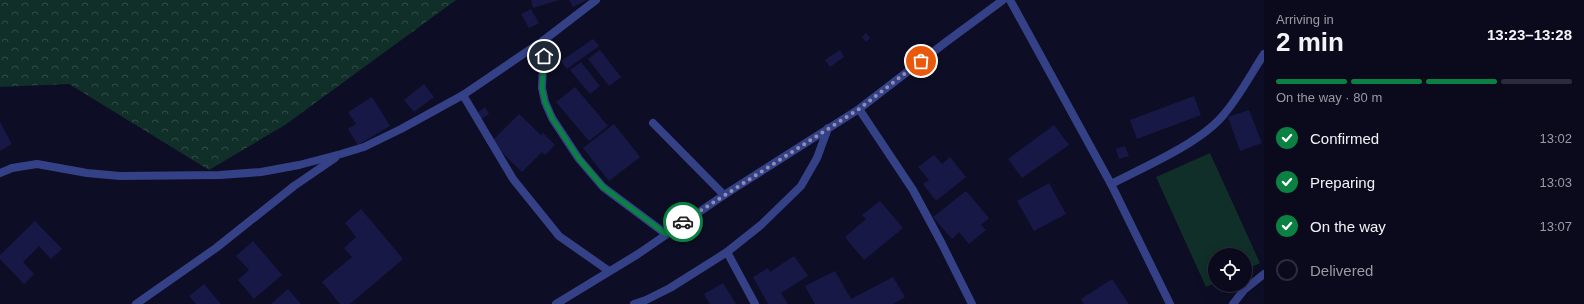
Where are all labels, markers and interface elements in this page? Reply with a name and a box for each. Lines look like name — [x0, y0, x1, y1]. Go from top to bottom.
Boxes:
text: Arriving in — [1276, 12, 1334, 27]
text: 13:23–13:28 — [1487, 26, 1572, 43]
text: 2 min — [1276, 27, 1344, 57]
pin — [527, 39, 561, 73]
pin — [904, 44, 938, 78]
icon: home — [533, 45, 555, 67]
icon: bag — [910, 50, 932, 72]
text: On the way · 80 m — [1276, 90, 1382, 105]
icon: check — [1276, 127, 1298, 149]
text: Confirmed — [1310, 130, 1379, 147]
text: 13:02 — [1539, 131, 1572, 146]
icon: check — [1276, 171, 1298, 193]
text: Preparing — [1310, 174, 1375, 191]
text: 13:03 — [1539, 175, 1572, 190]
courier — [663, 202, 703, 242]
icon: car — [672, 211, 694, 233]
icon: check — [1276, 215, 1298, 237]
text: On the way — [1310, 218, 1386, 235]
text: 13:07 — [1539, 219, 1572, 234]
map controls — [1208, 248, 1252, 292]
button: locate — [1208, 248, 1252, 292]
text: Delivered — [1310, 262, 1373, 279]

